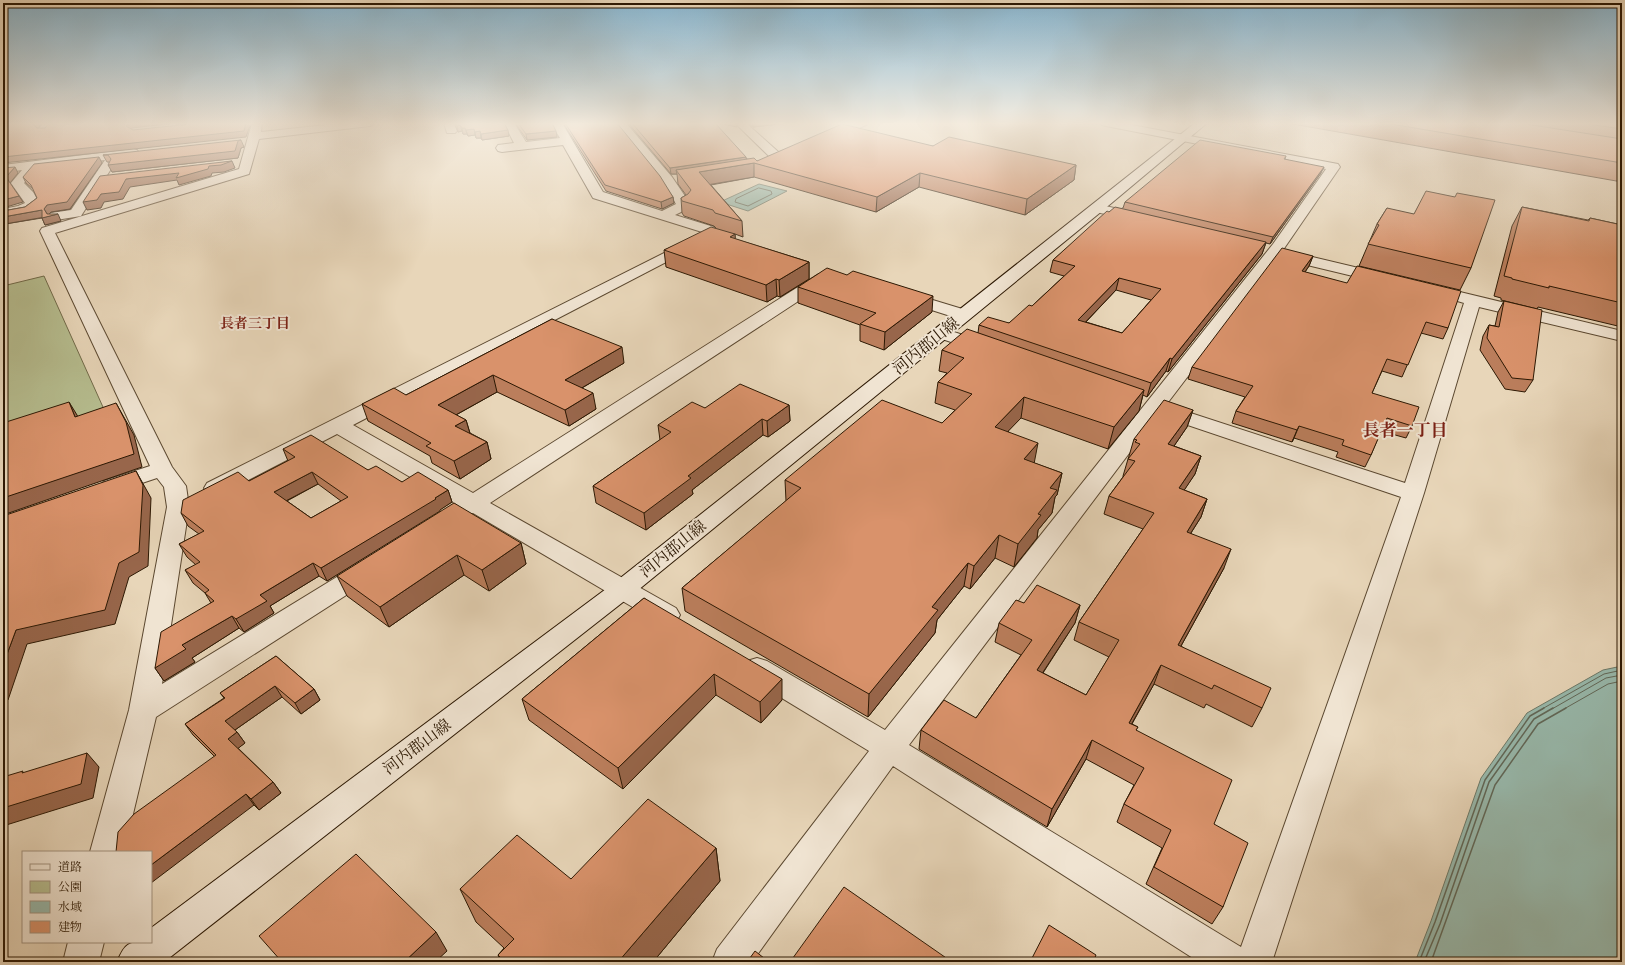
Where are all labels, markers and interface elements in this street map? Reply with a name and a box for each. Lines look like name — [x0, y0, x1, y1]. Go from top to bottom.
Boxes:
street label: 河内郡山線 — [888, 312, 964, 380]
district label: 長者三丁目 — [220, 314, 290, 333]
district label: 長者一丁目 — [1363, 419, 1448, 442]
street label: 河内郡山線 — [635, 515, 711, 583]
street label: 河内郡山線 — [378, 714, 456, 780]
legend — [22, 851, 152, 943]
text: 道路 — [58, 859, 82, 875]
text: 公園 — [58, 879, 82, 895]
text: 水域 — [58, 899, 82, 915]
text: 建物 — [58, 919, 82, 935]

